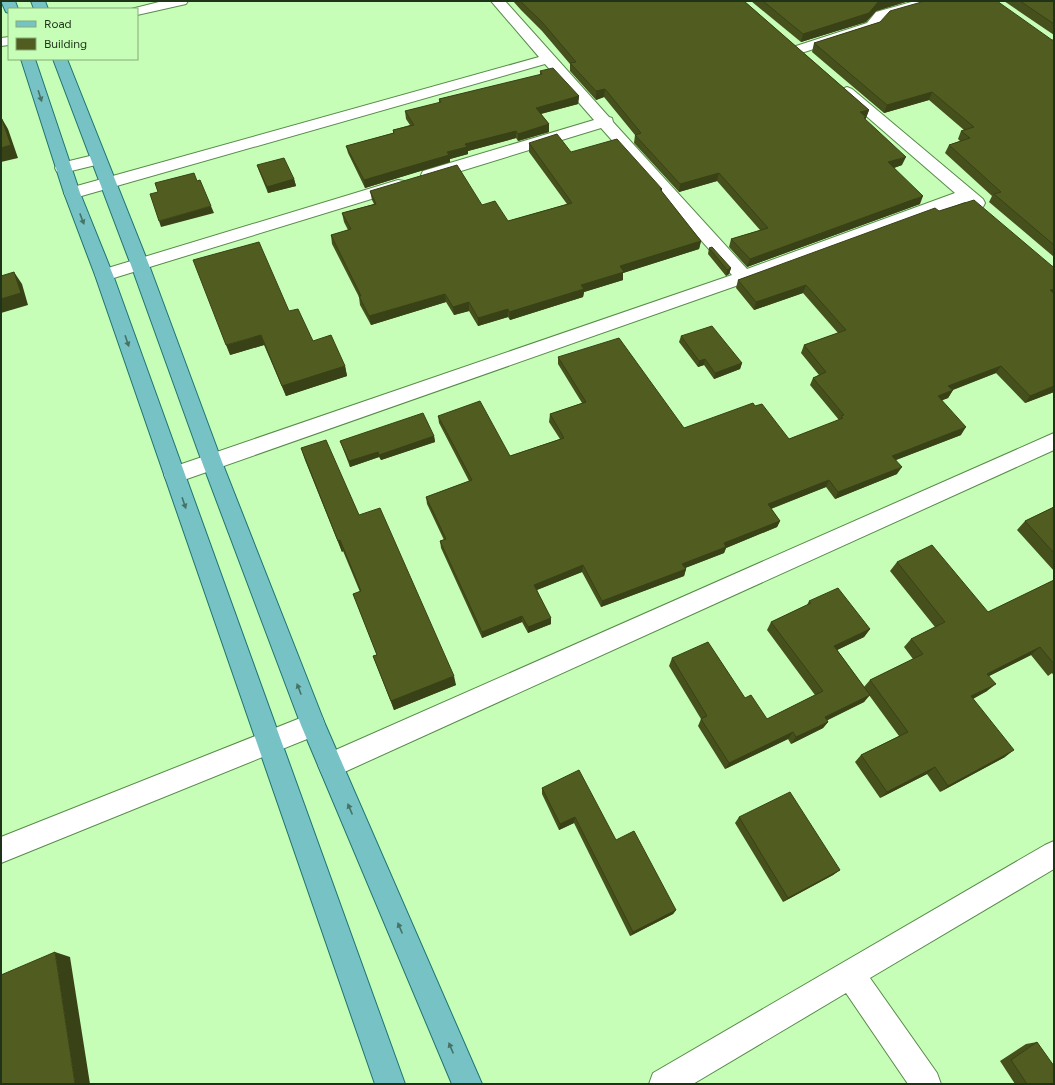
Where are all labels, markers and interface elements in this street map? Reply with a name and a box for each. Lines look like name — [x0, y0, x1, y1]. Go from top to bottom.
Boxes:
legend — [8, 8, 138, 60]
text: Road — [44, 17, 72, 31]
text: Building — [44, 37, 87, 51]
one-way arrow — [37, 90, 43, 102]
one-way arrow — [80, 214, 86, 226]
one-way arrow — [124, 336, 130, 348]
one-way arrow — [181, 498, 187, 510]
one-way arrow — [296, 683, 302, 695]
one-way arrow — [346, 802, 352, 814]
one-way arrow — [397, 922, 403, 934]
one-way arrow — [448, 1042, 454, 1054]

